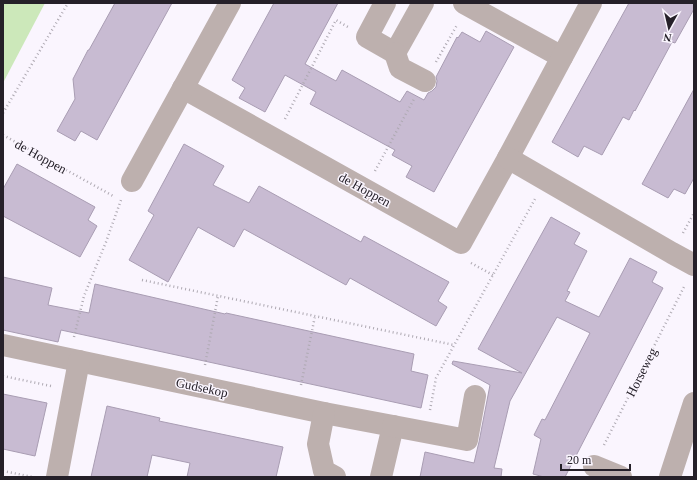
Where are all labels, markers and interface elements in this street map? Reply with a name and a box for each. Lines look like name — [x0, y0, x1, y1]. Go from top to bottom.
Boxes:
north arrow — [649, 8, 689, 48]
text: N — [663, 31, 672, 44]
street label: de Hoppen — [12, 136, 70, 177]
street label: de Hoppen — [336, 169, 394, 210]
street label: Horseweg — [623, 345, 660, 399]
street label: Gudsekop — [175, 375, 229, 400]
scale bar — [561, 446, 630, 472]
text: 20 m — [567, 453, 592, 467]

